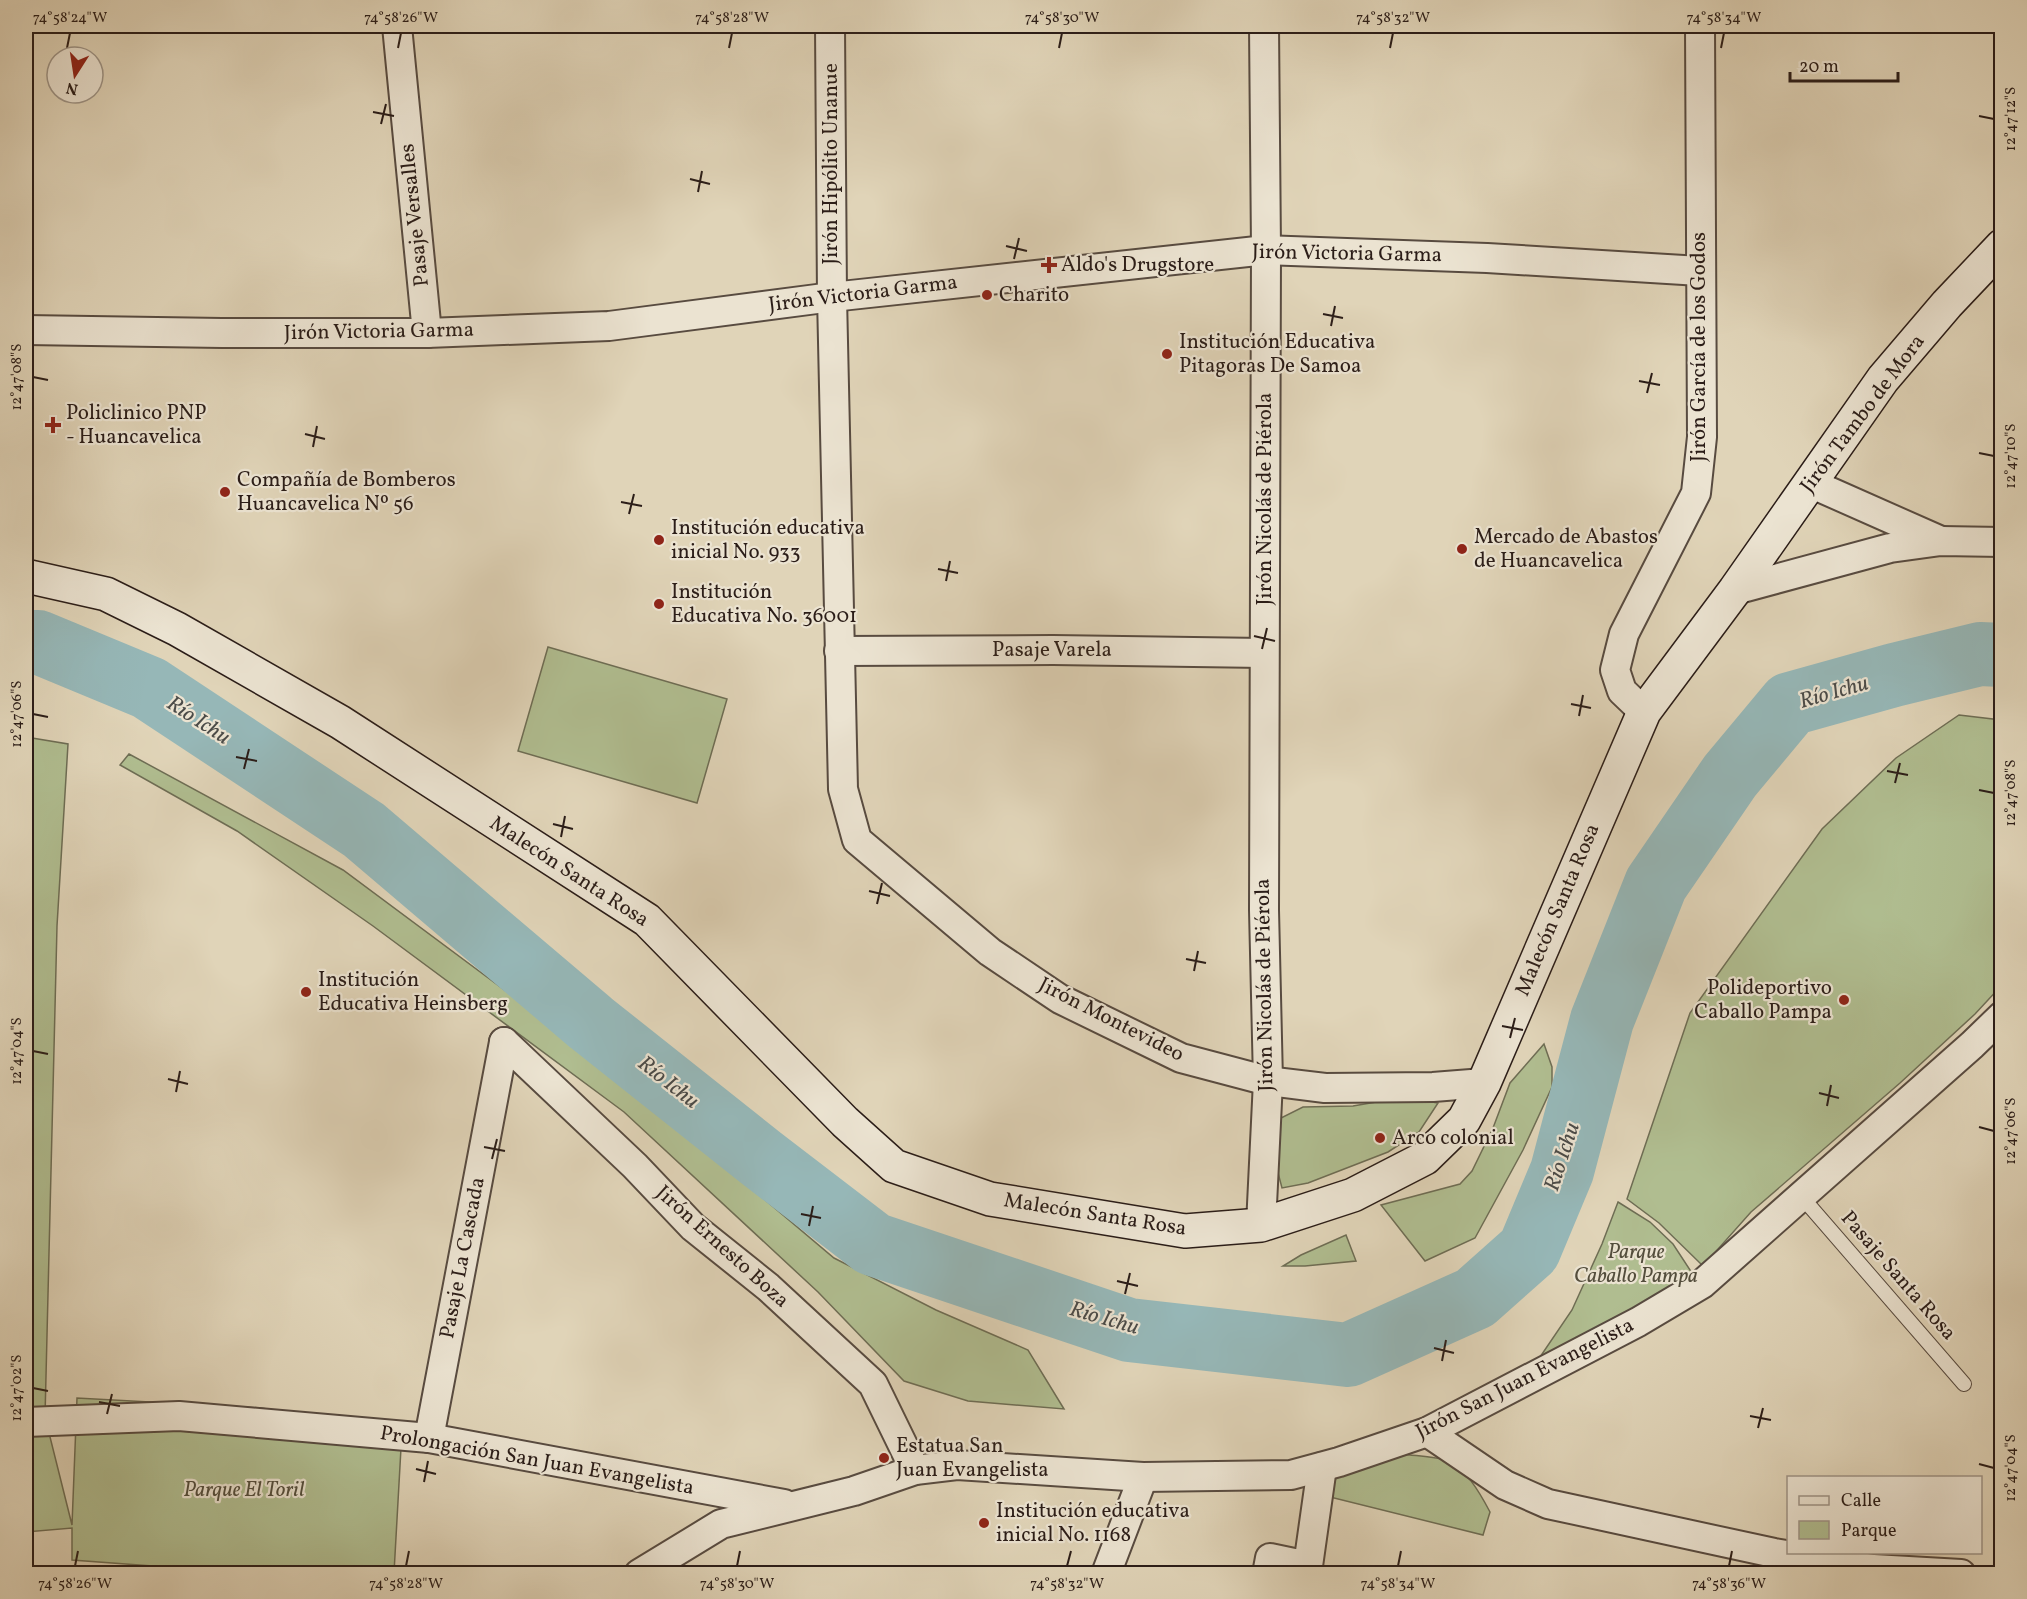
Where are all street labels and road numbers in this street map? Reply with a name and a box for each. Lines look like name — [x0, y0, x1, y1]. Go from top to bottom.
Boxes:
street label: Jirón Hipólito Unanue — [817, 63, 846, 265]
street label: Pasaje Versalles — [393, 142, 437, 288]
street label: Jirón García de los Godos — [1685, 232, 1714, 462]
street label: Jirón Victoria Garma — [1252, 238, 1442, 270]
street label: Jirón Victoria Garma — [767, 268, 959, 320]
street label: Jirón Victoria Garma — [284, 316, 474, 348]
street label: Jirón Tambo de Mora — [1794, 329, 1932, 499]
street label: Jirón Nicolás de Piérola — [1251, 392, 1280, 606]
street label: Pasaje Varela — [992, 636, 1112, 665]
street label: Malecón Santa Rosa — [484, 810, 654, 934]
street label: Malecón Santa Rosa — [1509, 819, 1607, 1001]
street label: Jirón Nicolás de Piérola — [1249, 878, 1281, 1092]
street label: Jirón Montevideo — [1033, 971, 1189, 1069]
street label: Pasaje La Cascada — [433, 1175, 493, 1341]
street label: Jirón Ernesto Boza — [649, 1179, 795, 1315]
street label: Malecón Santa Rosa — [1002, 1186, 1188, 1244]
street label: Pasaje Santa Rosa — [1833, 1205, 1963, 1347]
street label: Jirón San Juan Evangelista — [1411, 1311, 1639, 1447]
street label: Prolongación San Juan Evangelista — [378, 1419, 696, 1503]

